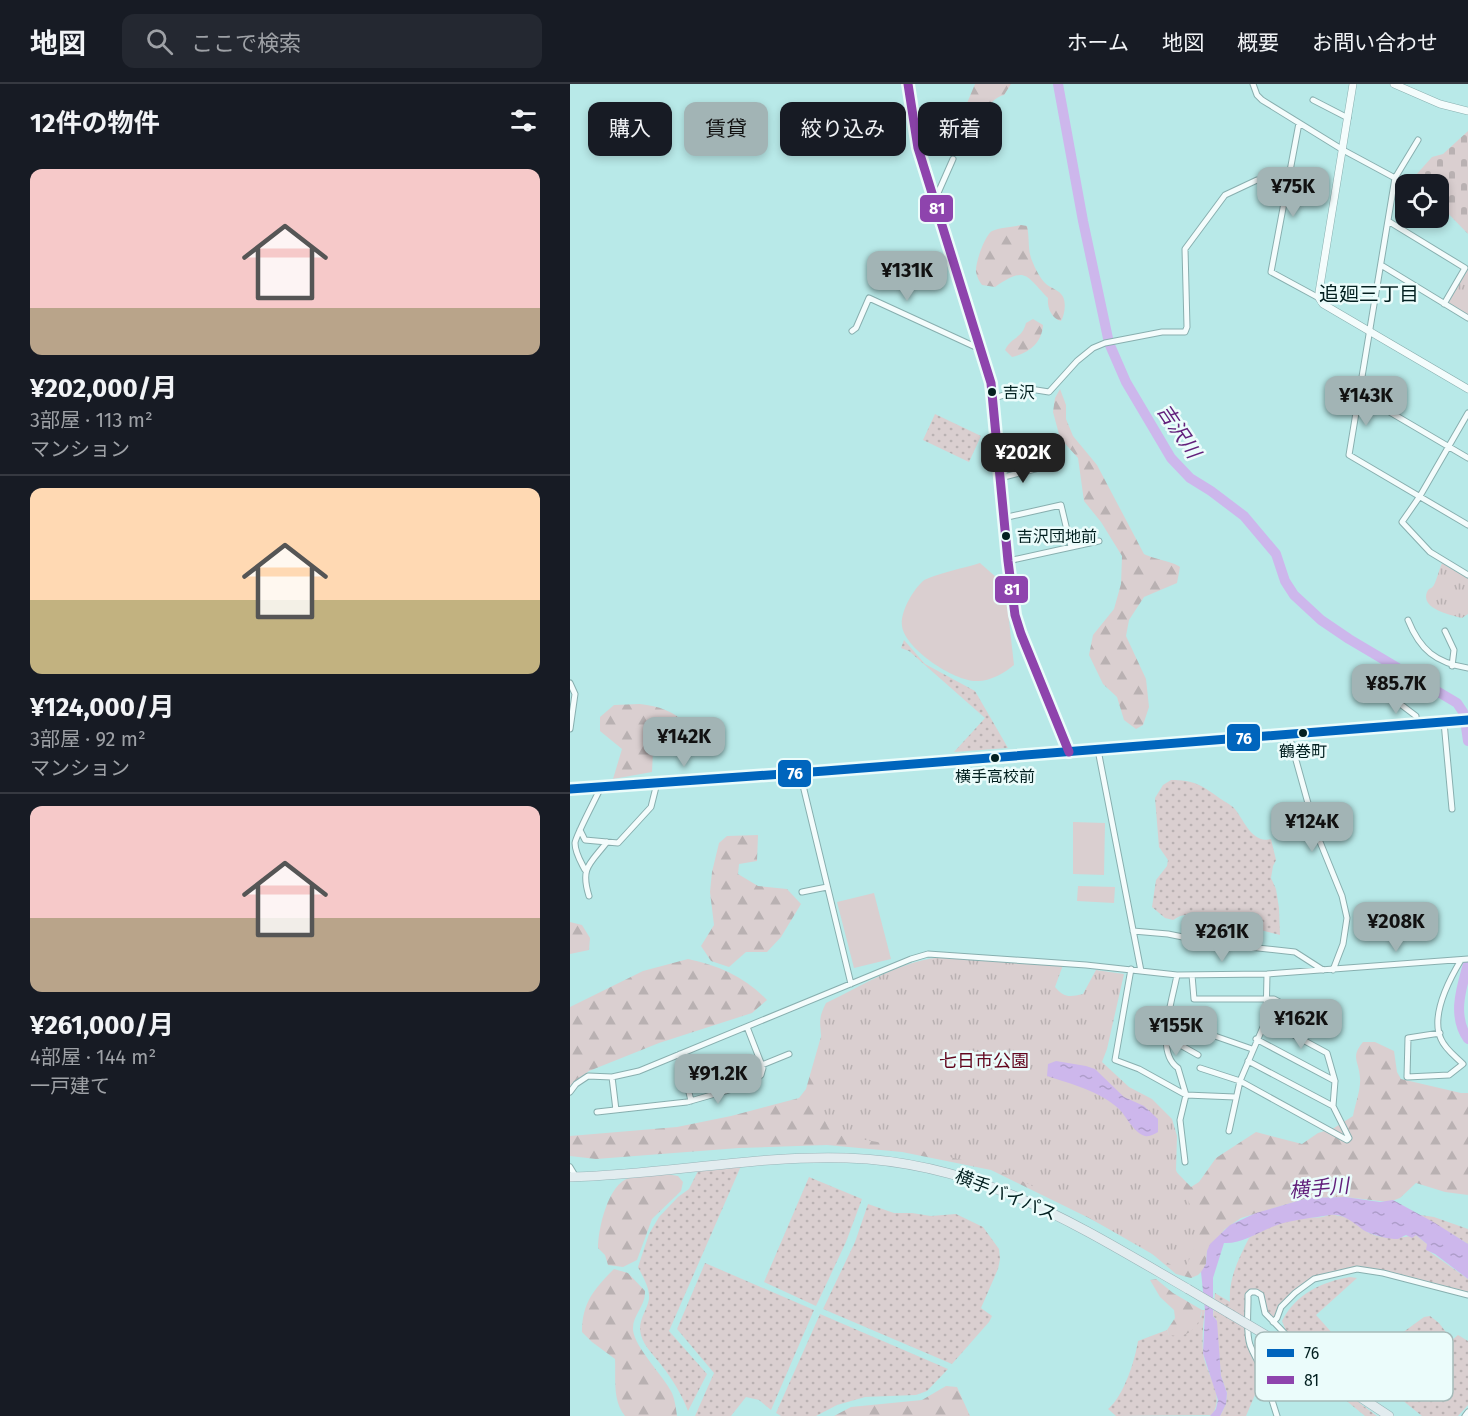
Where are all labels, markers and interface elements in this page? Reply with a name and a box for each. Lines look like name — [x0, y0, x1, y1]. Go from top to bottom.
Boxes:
search box — [122, 14, 542, 68]
icon: search — [143, 25, 176, 58]
text: 地図 — [30, 27, 86, 60]
text: ここで検索 — [191, 30, 301, 57]
text: ホーム — [1067, 30, 1129, 56]
text: 地図 — [1162, 30, 1204, 56]
text: 概要 — [1237, 30, 1279, 56]
text: お問い合わせ — [1312, 30, 1438, 56]
chip: 購入 — [588, 102, 672, 156]
chip: 賃貸 — [684, 102, 768, 156]
chip: 絞り込み — [780, 102, 906, 156]
chip: 新着 — [918, 102, 1002, 156]
icon: filters — [507, 104, 540, 137]
text: 12件の物件 — [30, 108, 160, 139]
pin: ¥75K — [1257, 167, 1329, 218]
text: ¥75K — [1271, 174, 1315, 198]
map controls — [1395, 174, 1449, 228]
button: locate — [1395, 174, 1449, 228]
line badge: 81 — [919, 194, 954, 223]
text: 81 — [929, 199, 945, 218]
icon: home — [231, 208, 339, 316]
pin: ¥131K — [865, 251, 949, 302]
text: ¥131K — [881, 258, 933, 282]
district label: 追廻三丁目 — [1319, 282, 1419, 306]
text: ¥202,000/月 — [30, 373, 177, 404]
pin: ¥143K — [1324, 376, 1408, 427]
place label: 吉沢 — [1003, 383, 1035, 402]
text: ¥143K — [1339, 383, 1393, 407]
marker: 吉沢 — [986, 386, 998, 398]
water label: 吉沢川 — [1152, 399, 1207, 464]
text: 3部屋 · 113 m² — [30, 408, 153, 432]
pin: ¥202K — [981, 433, 1065, 484]
text: マンション — [30, 437, 130, 461]
text: ¥202K — [995, 440, 1051, 464]
icon: home — [231, 527, 339, 635]
place label: 吉沢団地前 — [1017, 527, 1097, 546]
marker: 吉沢団地前 — [1000, 530, 1012, 542]
line badge: 81 — [994, 575, 1029, 604]
text: 81 — [1004, 580, 1020, 599]
pin: ¥85.7K — [1347, 664, 1445, 715]
text: ¥85.7K — [1366, 671, 1426, 695]
text: ¥124,000/月 — [30, 692, 174, 723]
pin: ¥142K — [642, 717, 726, 768]
line badge: 76 — [1226, 723, 1261, 752]
text: ¥142K — [657, 724, 711, 748]
text: 3部屋 · 92 m² — [30, 727, 146, 751]
marker: 鶴巻町 — [1297, 727, 1309, 739]
text: 76 — [1236, 729, 1252, 748]
place label: 鶴巻町 — [1279, 742, 1327, 761]
marker: 横手高校前 — [989, 752, 1001, 764]
text: マンション — [30, 756, 130, 780]
line badge: 76 — [777, 759, 812, 788]
text: 76 — [787, 764, 803, 783]
place label: 横手高校前 — [955, 767, 1035, 786]
pin: ¥124K — [1270, 802, 1354, 853]
text: ¥124K — [1285, 809, 1339, 833]
icon: home — [231, 845, 339, 953]
pin: ¥208K — [1354, 902, 1438, 953]
text: ¥208K — [1367, 909, 1425, 933]
pin: ¥261K — [1180, 912, 1264, 963]
text: ¥261K — [1195, 919, 1249, 943]
pin: ¥162K — [1259, 999, 1343, 1050]
pin: ¥155K — [1134, 1006, 1218, 1057]
text: ¥162K — [1274, 1006, 1328, 1030]
text: ¥261,000/月 — [30, 1010, 174, 1041]
text: ¥155K — [1149, 1013, 1203, 1037]
text: 4部屋 · 144 m² — [30, 1045, 156, 1069]
park label: 七日市公園 — [939, 1050, 1029, 1072]
pin: ¥91.2K — [669, 1054, 767, 1105]
text: ¥91.2K — [689, 1061, 747, 1085]
text: 一戸建て — [30, 1074, 110, 1098]
street label: 横手バイパス — [952, 1165, 1060, 1225]
water label: 横手川 — [1288, 1173, 1352, 1203]
legend — [1255, 1332, 1453, 1401]
text: 76 — [1304, 1344, 1319, 1363]
text: 81 — [1304, 1371, 1319, 1390]

